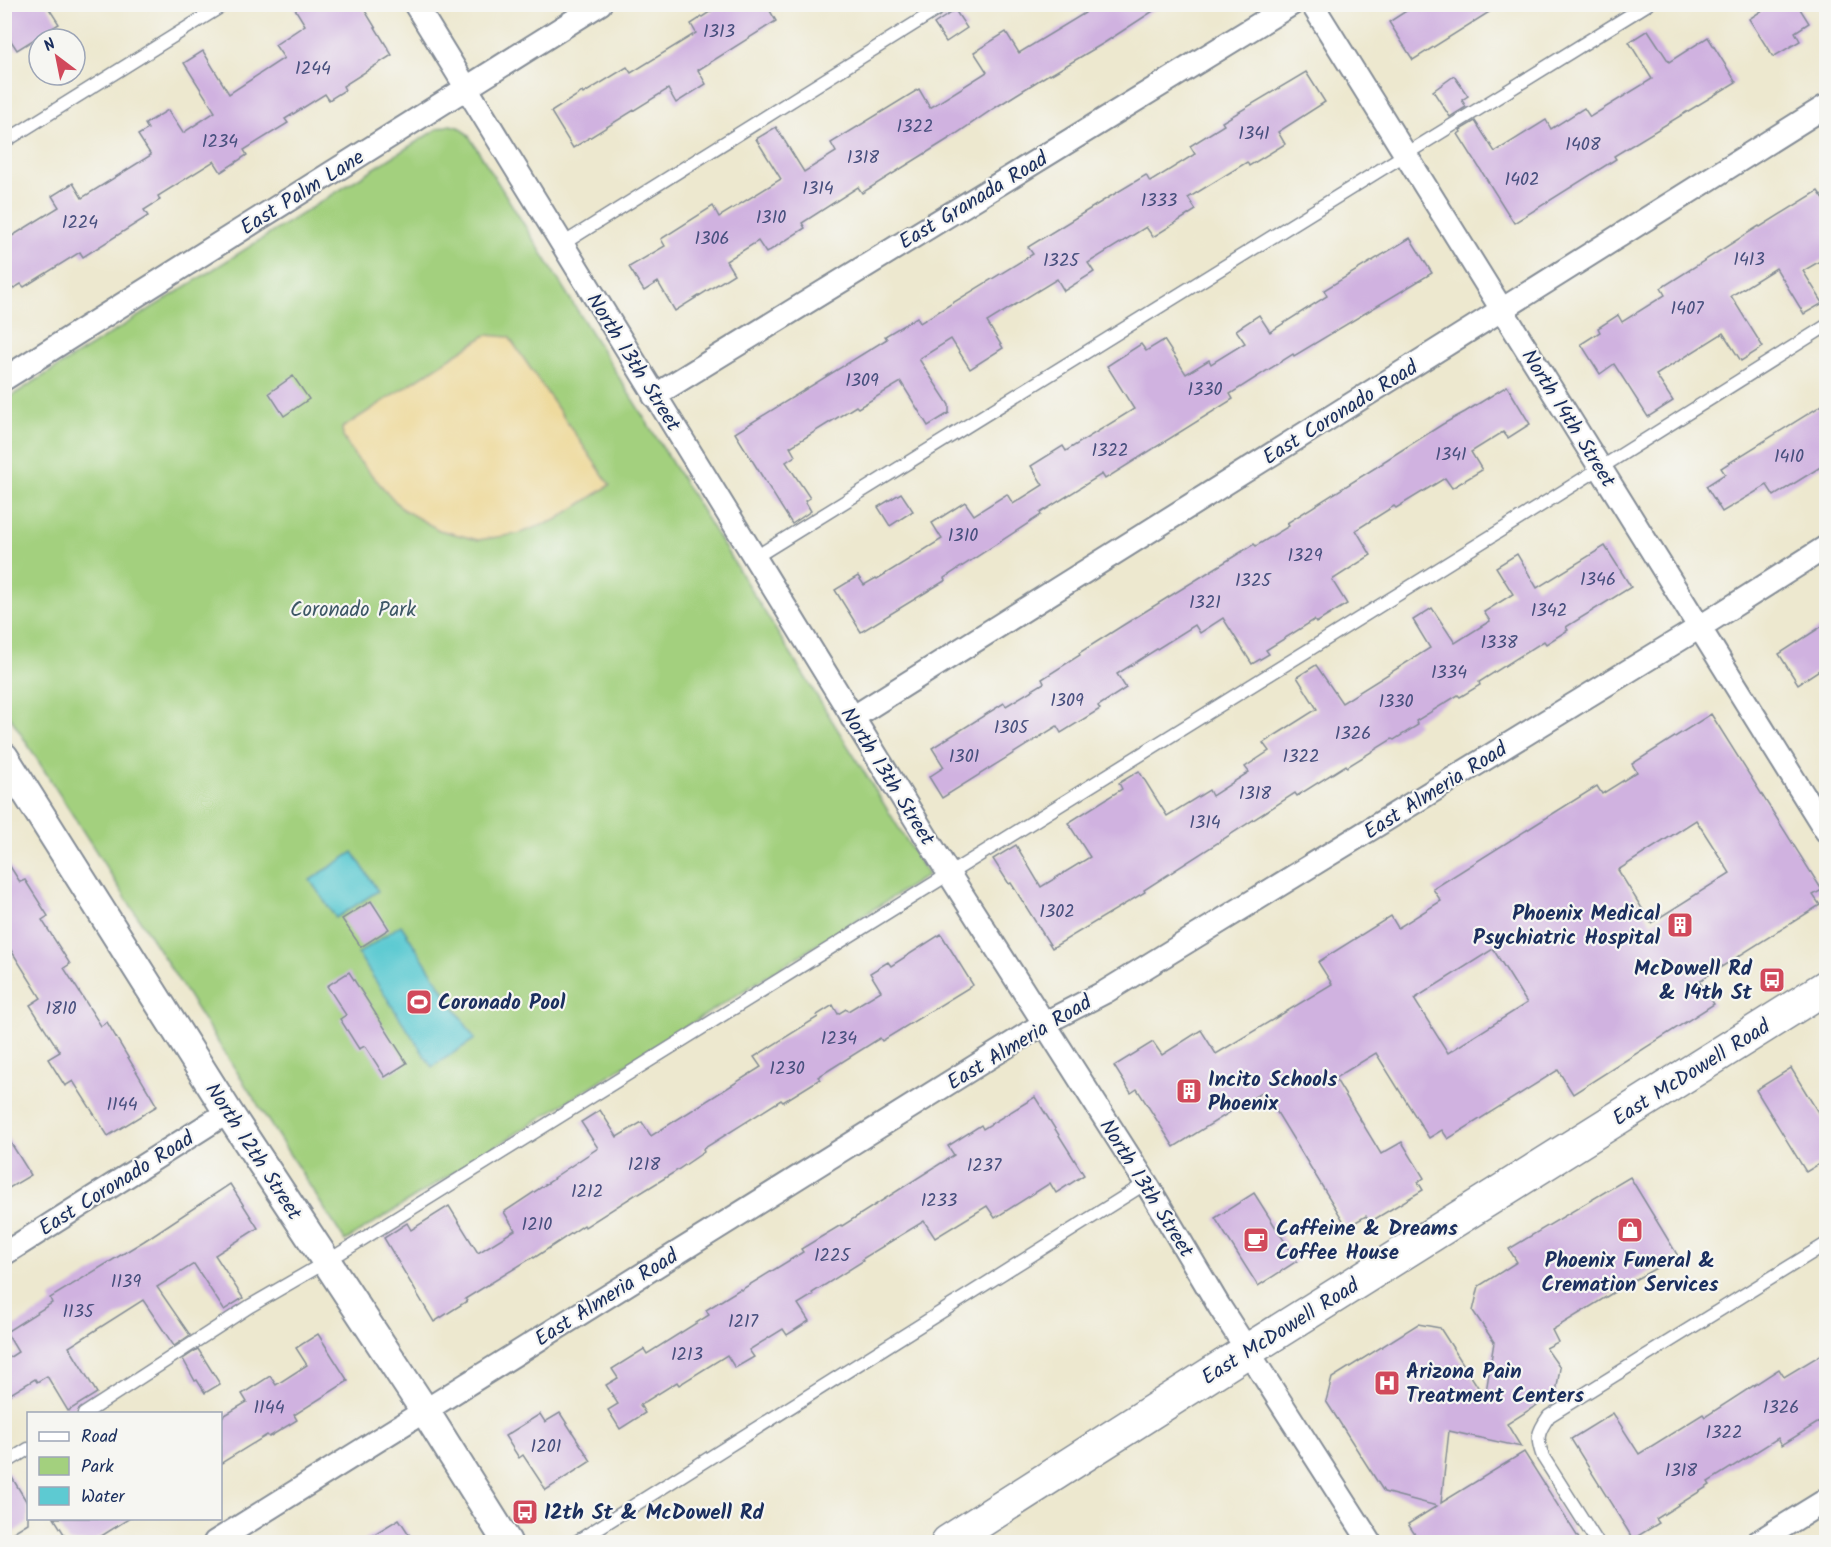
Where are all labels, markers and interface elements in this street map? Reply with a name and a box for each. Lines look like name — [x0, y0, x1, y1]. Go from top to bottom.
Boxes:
house number: 1313 — [703, 18, 735, 47]
north arrow — [27, 27, 87, 87]
text: N — [39, 32, 61, 59]
house number: 1244 — [295, 55, 331, 84]
house number: 1322 — [897, 113, 933, 142]
house number: 1341 — [1238, 120, 1270, 149]
house number: 1234 — [202, 128, 238, 157]
house number: 1408 — [1565, 131, 1601, 160]
street label: East Palm Lane — [234, 142, 372, 245]
street label: East Granada Road — [893, 143, 1055, 259]
house number: 1318 — [847, 144, 879, 173]
house number: 1402 — [1504, 166, 1540, 195]
house number: 1314 — [802, 175, 834, 204]
house number: 1333 — [1141, 187, 1177, 216]
house number: 1310 — [756, 204, 786, 233]
house number: 1224 — [62, 209, 98, 238]
house number: 1306 — [695, 225, 729, 254]
house number: 1413 — [1733, 246, 1765, 275]
house number: 1325 — [1043, 247, 1080, 276]
street label: North 13th Street — [577, 287, 689, 439]
house number: 1407 — [1671, 295, 1704, 324]
street label: North 14th Street — [1512, 343, 1624, 495]
street label: East Coronado Road — [1257, 352, 1425, 474]
house number: 1309 — [845, 367, 879, 396]
house number: 1330 — [1187, 376, 1223, 405]
house number: 1322 — [1092, 437, 1128, 466]
house number: 1341 — [1435, 441, 1467, 470]
house number: 1410 — [1774, 443, 1804, 472]
house number: 1310 — [948, 522, 978, 551]
house number: 1329 — [1287, 542, 1323, 571]
house number: 1346 — [1580, 566, 1616, 595]
house number: 1325 — [1235, 567, 1272, 596]
house number: 1321 — [1189, 589, 1221, 618]
park label: Coronado Park — [290, 594, 416, 627]
house number: 1342 — [1531, 597, 1567, 626]
house number: 1338 — [1480, 629, 1518, 658]
house number: 1334 — [1431, 659, 1467, 688]
house number: 1309 — [1050, 687, 1084, 716]
house number: 1330 — [1378, 688, 1414, 717]
street label: North 13th Street — [831, 701, 943, 853]
house number: 1305 — [994, 714, 1030, 743]
house number: 1326 — [1335, 720, 1371, 749]
street label: East Almeria Road — [1357, 734, 1515, 849]
house number: 1301 — [949, 743, 979, 772]
house number: 1322 — [1283, 743, 1319, 772]
house number: 1318 — [1239, 780, 1271, 809]
house number: 1314 — [1189, 809, 1221, 838]
house number: 1302 — [1039, 898, 1075, 927]
place label: Phoenix Medical Psychiatric Hospital — [1473, 898, 1660, 955]
building icon: Phoenix Medical Psychiatric Hospital — [1665, 910, 1695, 940]
place label: McDowell Rd & 14th St — [1634, 953, 1753, 1010]
bus stop icon: McDowell Rd & 14th St — [1757, 965, 1787, 995]
sports icon: Coronado Pool — [404, 987, 434, 1017]
place label: Coronado Pool — [438, 987, 566, 1020]
street label: East Almeria Road — [941, 987, 1099, 1100]
house number: 1810 — [45, 995, 77, 1024]
street label: East McDowell Road — [1606, 1011, 1778, 1135]
house number: 1234 — [821, 1025, 857, 1054]
house number: 1230 — [769, 1055, 805, 1084]
place label: Incito Schools Phoenix — [1208, 1064, 1337, 1121]
street label: North 12th Street — [196, 1076, 310, 1228]
building icon: Incito Schools Phoenix — [1174, 1076, 1204, 1106]
house number: 1144 — [106, 1091, 138, 1120]
street label: North 13th Street — [1090, 1113, 1202, 1265]
street label: East Coronado Road — [33, 1123, 201, 1245]
house number: 1218 — [628, 1151, 660, 1180]
house number: 1237 — [967, 1152, 1002, 1181]
house number: 1212 — [571, 1178, 603, 1207]
house number: 1233 — [921, 1187, 957, 1216]
house number: 1210 — [522, 1211, 552, 1240]
place label: Caffeine & Dreams Coffee House — [1276, 1213, 1458, 1270]
shop icon: Phoenix Funeral & Cremation Services — [1615, 1215, 1645, 1245]
cafe icon: Caffeine & Dreams Coffee House — [1241, 1225, 1271, 1255]
street label: East Almeria Road — [528, 1241, 686, 1356]
house number: 1225 — [814, 1242, 851, 1271]
place label: Phoenix Funeral & Cremation Services — [1541, 1245, 1719, 1302]
house number: 1139 — [111, 1268, 141, 1297]
street label: East McDowell Road — [1195, 1270, 1367, 1394]
house number: 1135 — [62, 1298, 95, 1327]
house number: 1217 — [728, 1308, 759, 1337]
house number: 1213 — [671, 1341, 703, 1370]
place label: Arizona Pain Treatment Centers — [1406, 1356, 1584, 1413]
hospital icon: Arizona Pain Treatment Centers — [1372, 1368, 1402, 1398]
house number: 1144 — [253, 1394, 285, 1423]
house number: 1326 — [1763, 1394, 1799, 1423]
legend — [27, 1412, 222, 1520]
house number: 1322 — [1706, 1419, 1742, 1448]
text: Road — [81, 1423, 118, 1452]
house number: 1201 — [531, 1433, 561, 1462]
text: Park — [81, 1453, 114, 1482]
house number: 1318 — [1665, 1457, 1697, 1486]
text: Water — [81, 1483, 126, 1512]
bus stop icon: 12th St & McDowell Rd — [510, 1497, 540, 1527]
place label: 12th St & McDowell Rd — [544, 1497, 764, 1530]

